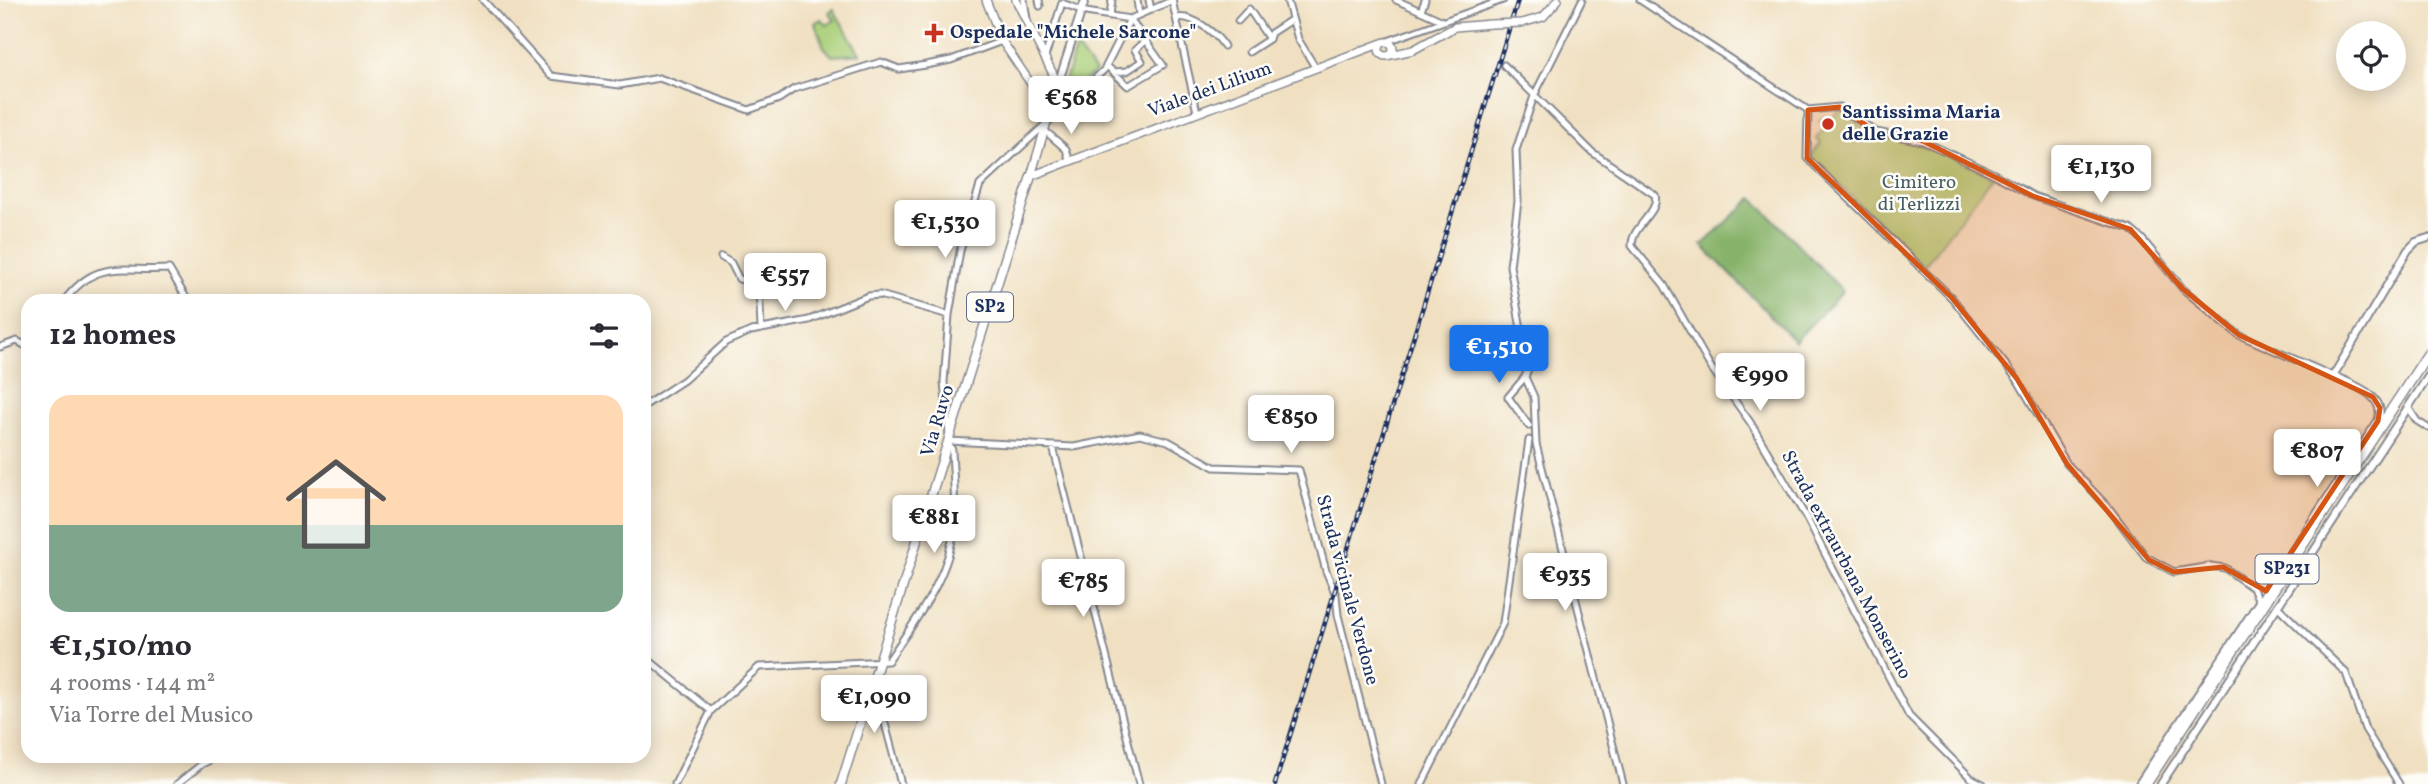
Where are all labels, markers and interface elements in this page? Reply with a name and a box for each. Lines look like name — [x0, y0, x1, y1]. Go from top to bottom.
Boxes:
place label: Ospedale "Michele Sarcone" — [950, 20, 1196, 46]
map controls — [2336, 21, 2406, 91]
button: locate — [2336, 21, 2406, 91]
marker: Ospedale "Michele Sarcone" — [924, 23, 944, 43]
street label: Viale dei Lilium — [1144, 55, 1276, 124]
pin: €568 — [1030, 76, 1112, 136]
text: €568 — [1044, 83, 1098, 115]
place label: Santissima Maria delle Grazie — [1842, 100, 2001, 148]
marker: Santissima Maria delle Grazie — [1820, 116, 1836, 132]
pin: €1,130 — [2044, 146, 2158, 205]
text: €1,130 — [2067, 152, 2135, 184]
park label: Cimitero di Terlizzi — [1878, 170, 1961, 218]
pin: €1,530 — [888, 201, 1002, 260]
text: €1,530 — [910, 207, 980, 239]
pin: €557 — [744, 254, 826, 313]
text: €557 — [760, 260, 810, 292]
road number: SP2 — [967, 292, 1013, 321]
text: 12 homes — [49, 315, 176, 357]
icon: filters — [585, 317, 623, 355]
pin: €1,510 — [1442, 326, 1556, 385]
text: €1,510 — [1465, 332, 1533, 364]
pin: €990 — [1719, 354, 1801, 413]
text: €990 — [1732, 360, 1788, 392]
street label: Via Ruvo — [915, 382, 961, 460]
pin: €850 — [1250, 396, 1332, 455]
text: €850 — [1264, 402, 1318, 434]
pin: €807 — [2276, 430, 2358, 489]
text: €807 — [2290, 436, 2344, 468]
icon: home — [273, 441, 399, 567]
street label: Strada extraurbana Monserino — [1774, 446, 1918, 684]
street label: Strada vicinale Verdone — [1309, 492, 1385, 688]
pin: €881 — [893, 496, 975, 555]
text: €881 — [908, 502, 960, 534]
pin: €935 — [1524, 554, 1606, 613]
road number: SP231 — [2256, 554, 2318, 584]
pin: €785 — [1042, 560, 1124, 619]
text: €935 — [1539, 560, 1591, 592]
text: €785 — [1058, 566, 1108, 598]
text: €1,510/mo — [49, 626, 192, 668]
text: 4 rooms · 144 m² — [49, 668, 215, 700]
pin: €1,090 — [817, 676, 931, 735]
text: €1,090 — [837, 682, 911, 714]
text: Via Torre del Musico — [49, 700, 253, 732]

